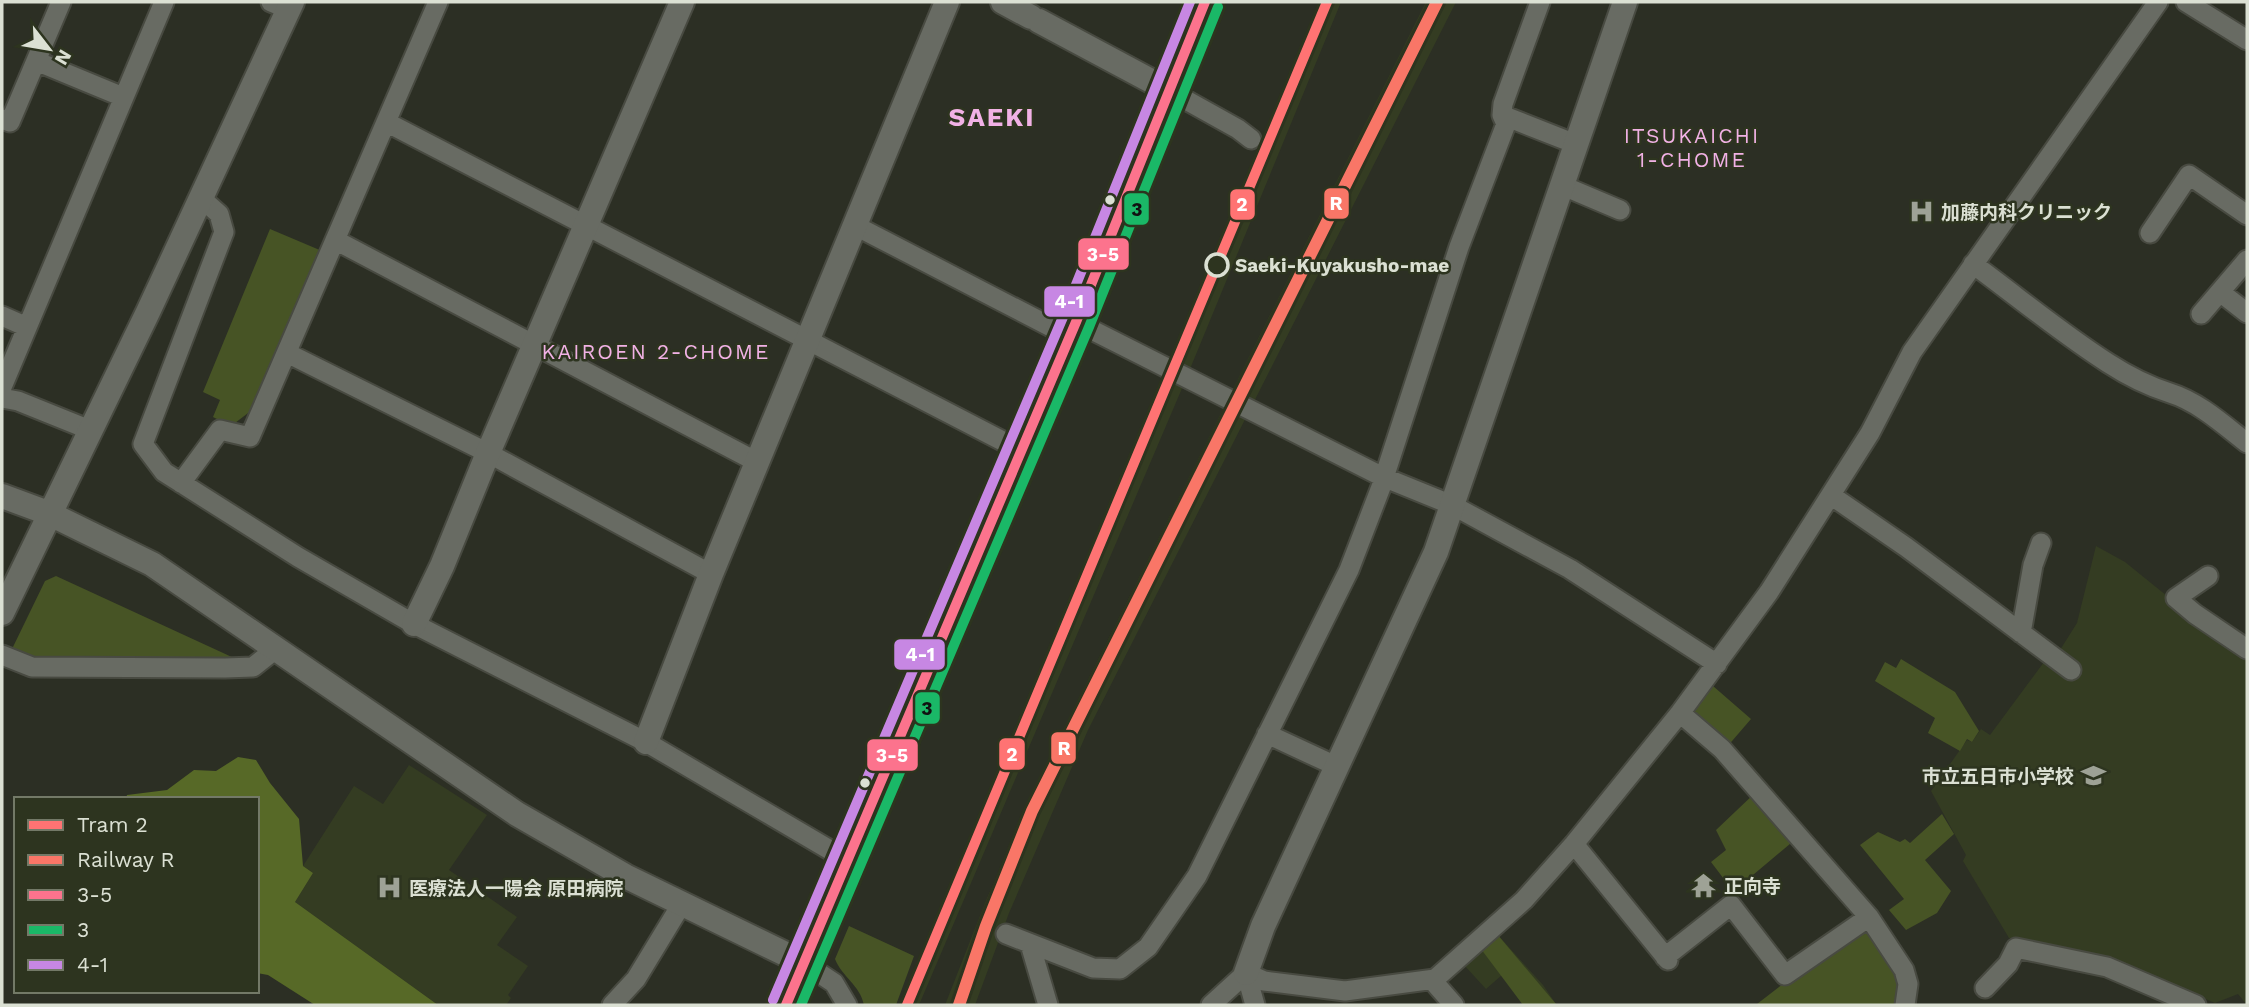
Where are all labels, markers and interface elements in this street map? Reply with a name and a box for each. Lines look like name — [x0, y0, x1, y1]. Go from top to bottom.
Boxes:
north arrow — [14, 14, 84, 84]
text: N — [50, 46, 77, 69]
district label: SAEKI — [949, 102, 1035, 132]
district label: ITSUKAICHI 1-CHOME — [1624, 123, 1760, 172]
line badge: R — [1323, 187, 1350, 220]
line badge: 2 — [1229, 188, 1256, 221]
line badge: 3 — [1123, 192, 1150, 226]
text: R — [1329, 192, 1343, 215]
unlabelled marker — [1103, 193, 1117, 207]
text: 2 — [1236, 193, 1248, 216]
text: 3 — [1131, 198, 1143, 221]
hospital icon: 加藤内科クリニック — [1907, 198, 1935, 226]
place label: 加藤内科クリニック — [1941, 201, 2112, 224]
line badge: 3-5 — [1077, 237, 1130, 271]
text: 3-5 — [1087, 243, 1119, 266]
marker: Saeki-Kuyakusho-mae — [1205, 253, 1229, 277]
place label: Saeki-Kuyakusho-mae — [1235, 254, 1449, 277]
line badge: 4-1 — [1043, 285, 1096, 318]
text: 4-1 — [1054, 290, 1084, 313]
district label: KAIROEN 2-CHOME — [542, 339, 770, 364]
line badge: 4-1 — [893, 638, 946, 671]
text: 4-1 — [905, 643, 935, 666]
line badge: 3 — [914, 691, 941, 725]
text: 3 — [921, 697, 933, 720]
line badge: R — [1050, 731, 1077, 765]
line badge: 2 — [998, 737, 1026, 771]
text: R — [1057, 737, 1071, 760]
line badge: 3-5 — [866, 738, 919, 772]
text: 2 — [1006, 743, 1018, 766]
text: 3-5 — [876, 744, 908, 767]
school or university icon: 市立五日市小学校 — [2080, 762, 2108, 790]
place label: 市立五日市小学校 — [1922, 765, 2074, 788]
unlabelled marker — [858, 776, 872, 790]
legend — [14, 797, 259, 993]
text: Tram 2 — [77, 812, 148, 837]
text: Railway R — [77, 847, 175, 872]
temple icon: 正向寺 — [1690, 872, 1718, 900]
hospital icon: 医療法人一陽会 原田病院 — [375, 874, 403, 902]
place label: 正向寺 — [1724, 875, 1781, 898]
place label: 医療法人一陽会 原田病院 — [409, 877, 623, 900]
text: 3-5 — [77, 882, 112, 907]
text: 3 — [77, 917, 89, 942]
text: 4-1 — [77, 952, 108, 977]

